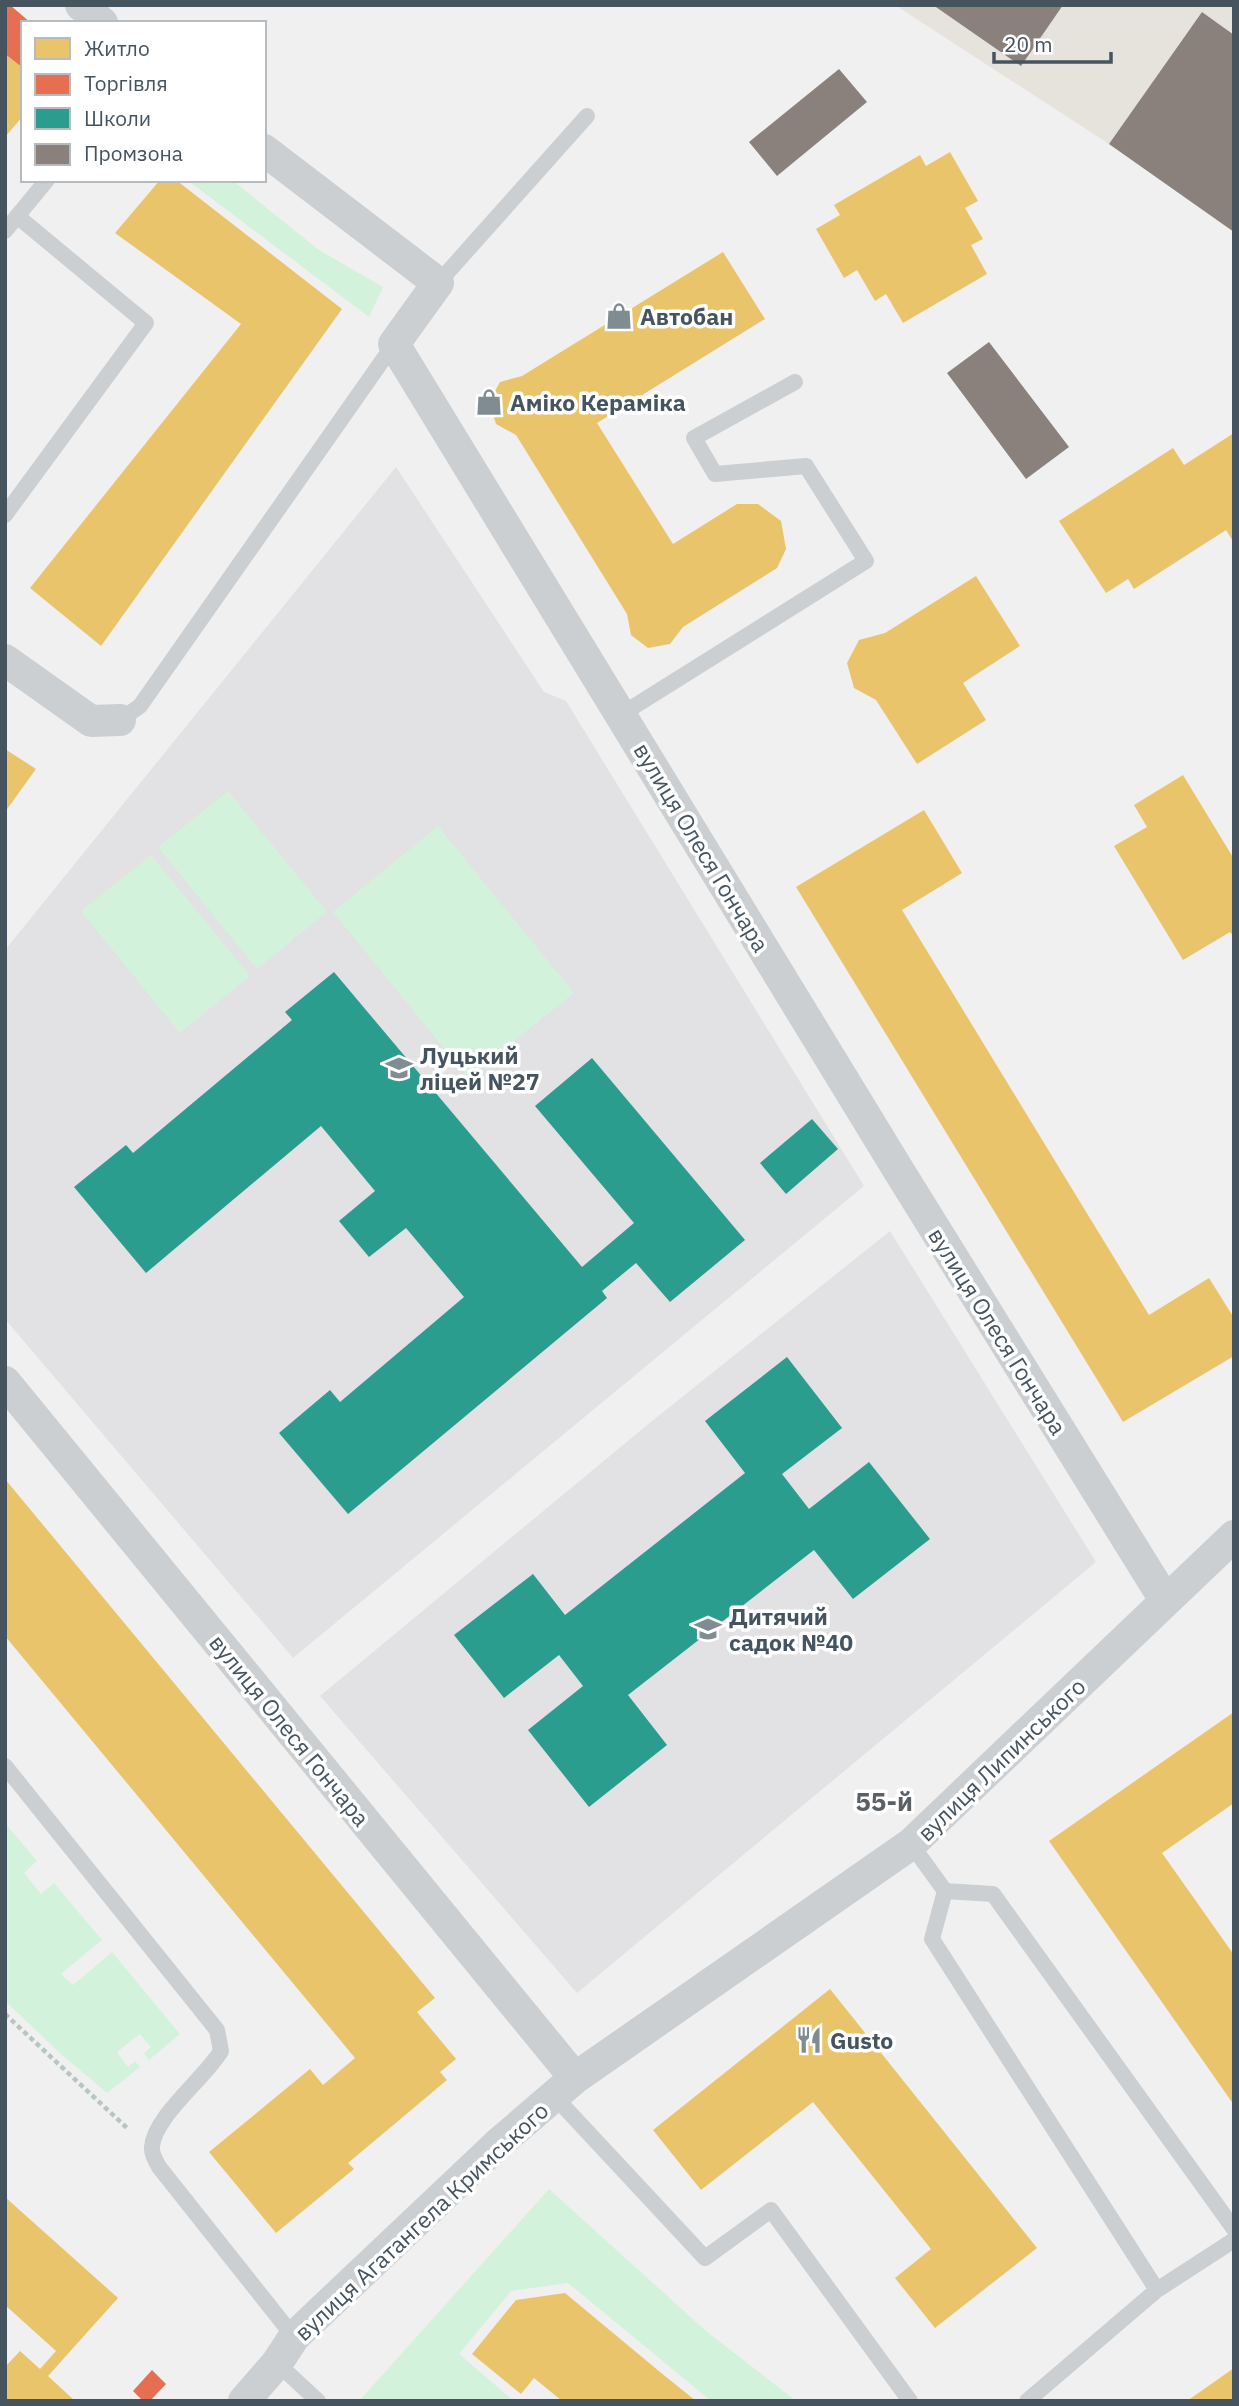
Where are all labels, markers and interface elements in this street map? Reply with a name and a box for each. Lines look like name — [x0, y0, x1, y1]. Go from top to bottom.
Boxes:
legend — [21, 21, 266, 182]
scale bar — [994, 21, 1111, 65]
text: 20 m — [1004, 30, 1053, 58]
text: Житло — [84, 34, 150, 62]
text: Торгівля — [84, 69, 168, 97]
text: Школи — [84, 104, 151, 132]
text: Промзона — [84, 139, 183, 167]
shop icon: Автобан — [604, 301, 634, 331]
place label: Автобан — [640, 301, 733, 331]
shop icon: Аміко Кераміка — [474, 387, 504, 417]
place label: Аміко Кераміка — [510, 387, 686, 417]
street label: вулиця Олеся Гончара — [628, 737, 776, 957]
place label: Луцький ліцей №27 — [420, 1040, 540, 1096]
school or university icon: Луцький ліцей №27 — [384, 1053, 414, 1083]
street label: вулиця Олеся Гончара — [922, 1222, 1074, 1440]
place label: Дитячий садок №40 — [729, 1601, 853, 1657]
school or university icon: Дитячий садок №40 — [693, 1614, 723, 1644]
street label: вулиця Олеся Гончара — [203, 1628, 377, 1832]
street label: вулиця Липинського — [911, 1671, 1091, 1847]
district label: 55-й — [855, 1784, 913, 1818]
restaurant icon: Gusto — [794, 2025, 824, 2055]
place label: Gusto — [830, 2025, 893, 2055]
street label: вулиця Агатангела Кримського — [288, 2095, 554, 2347]

